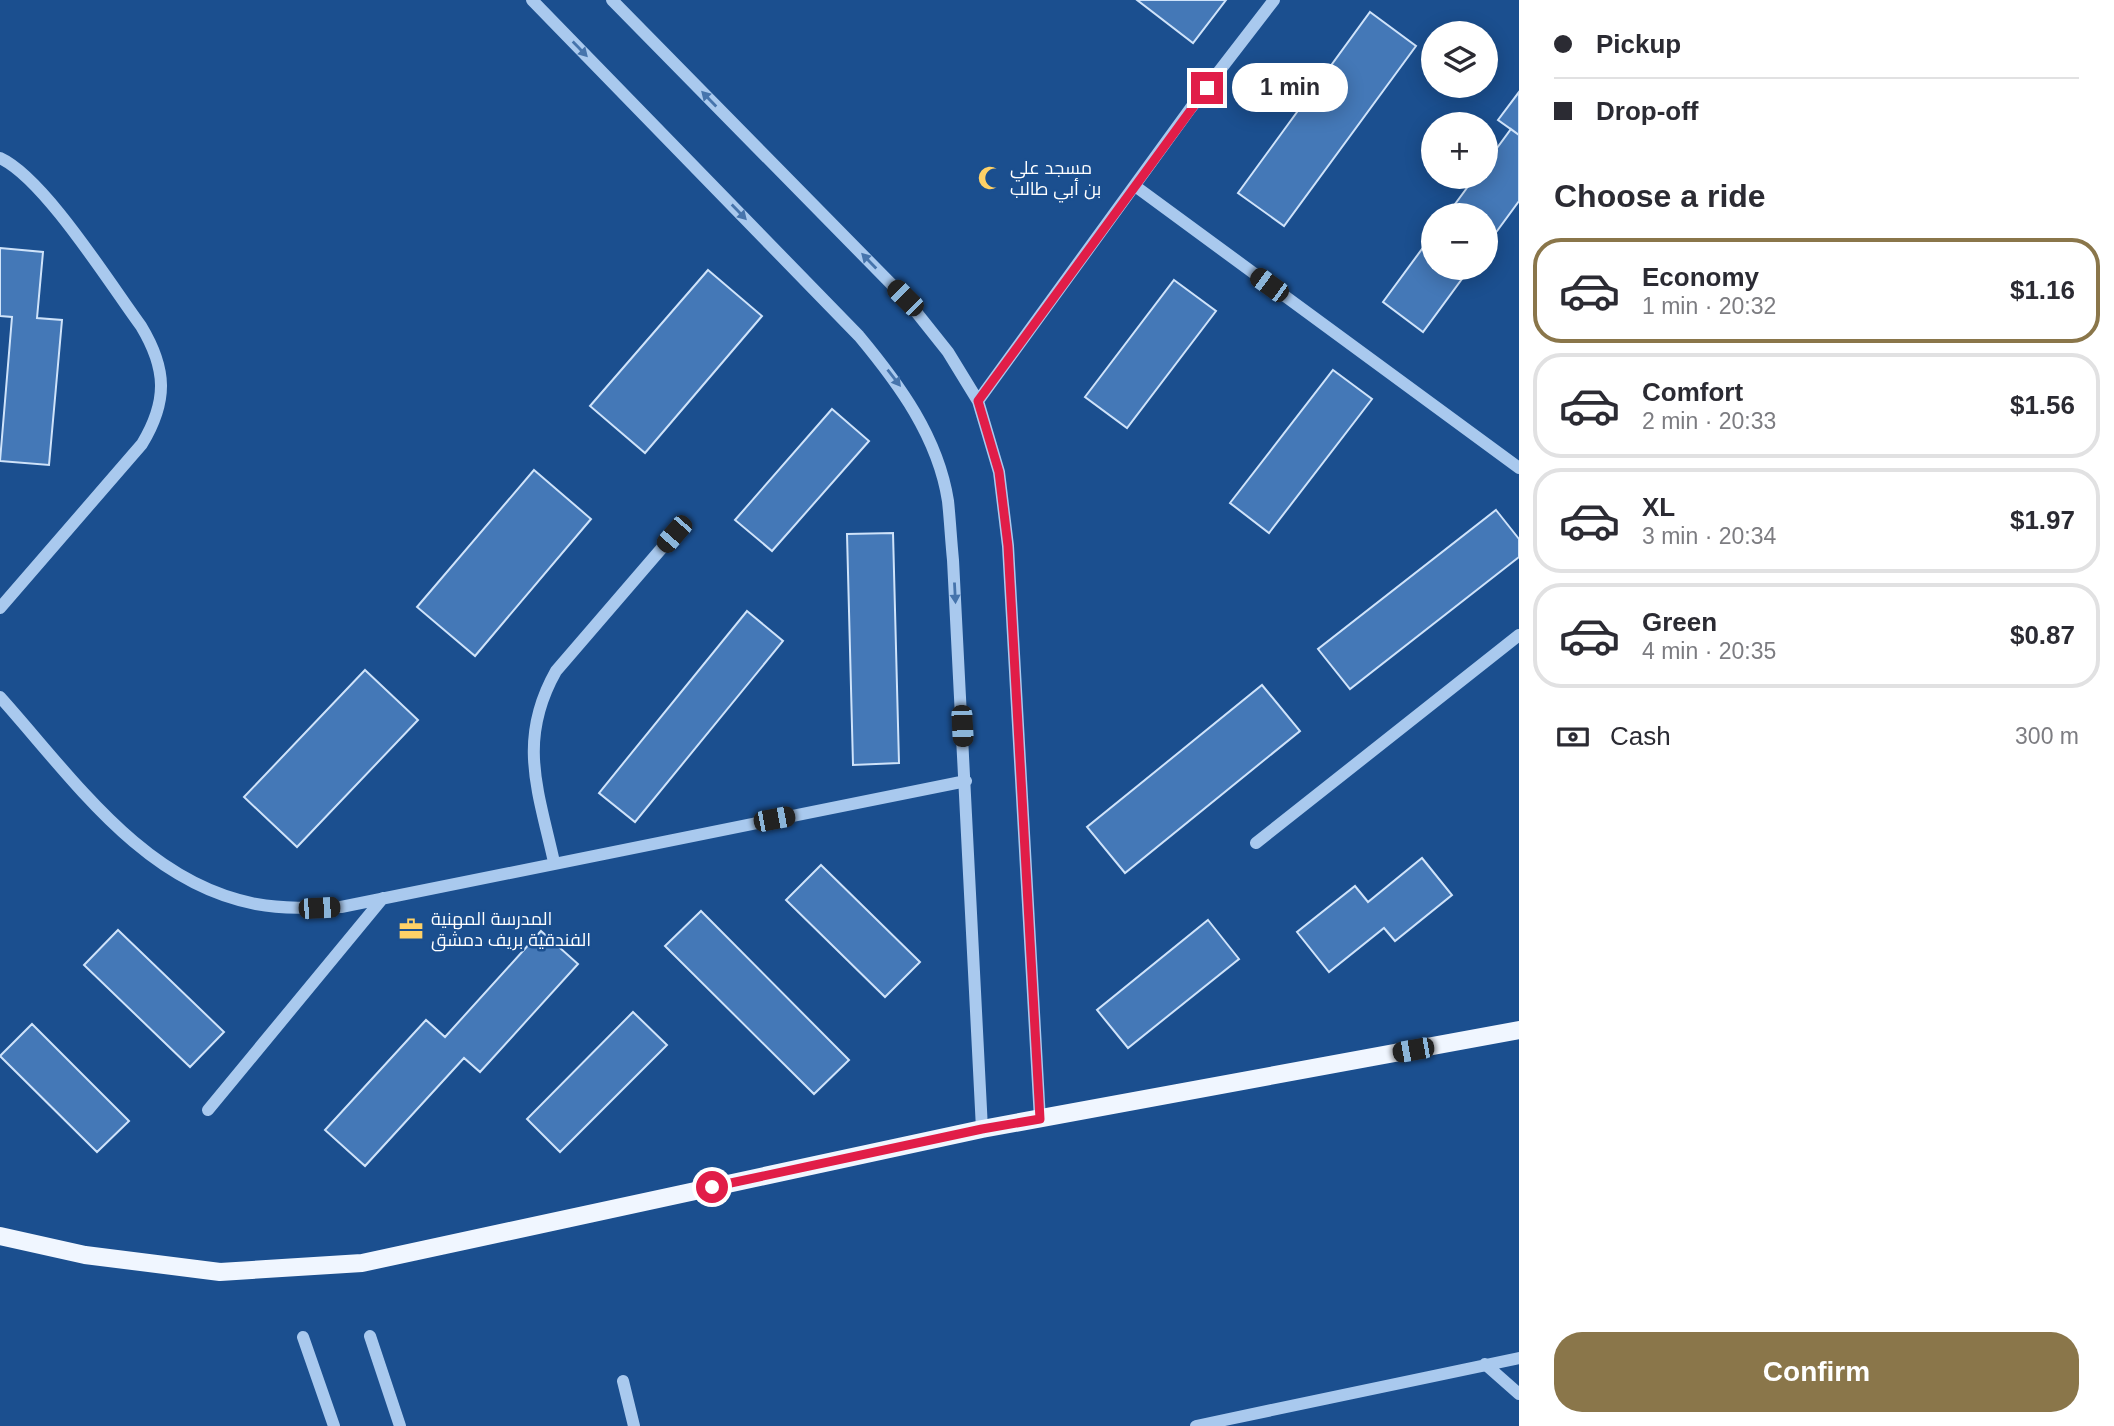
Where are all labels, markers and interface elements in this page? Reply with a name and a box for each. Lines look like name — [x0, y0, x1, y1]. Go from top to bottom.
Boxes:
map controls — [1421, 21, 1498, 280]
button: layers — [1421, 21, 1498, 98]
text: Pickup — [1596, 29, 1681, 59]
one-way arrow — [572, 41, 588, 57]
callout: 1 min — [1232, 64, 1347, 112]
route end — [1191, 72, 1223, 104]
text: 1 min — [1260, 74, 1320, 100]
one-way arrow — [702, 91, 718, 108]
text: Drop-off — [1596, 96, 1699, 126]
button: + — [1421, 112, 1498, 189]
place label: مسجد علي بن أبي طالب — [1010, 158, 1101, 203]
mosque icon: مسجد علي بن أبي طالب — [976, 164, 1004, 192]
text: Choose a ride — [1554, 178, 1766, 214]
one-way arrow — [730, 203, 746, 220]
button: − — [1421, 203, 1498, 280]
one-way arrow — [861, 253, 877, 270]
icon: car — [1558, 259, 1621, 322]
text: Economy — [1642, 262, 1759, 292]
car — [1246, 264, 1293, 306]
text: $1.16 — [2010, 275, 2075, 305]
car — [883, 276, 928, 320]
text: 1 min · 20:32 — [1642, 293, 1776, 319]
one-way arrow — [886, 369, 901, 387]
icon: car — [1558, 374, 1621, 437]
text: Comfort — [1642, 377, 1743, 407]
text: $1.56 — [2010, 390, 2075, 420]
text: 2 min · 20:33 — [1642, 408, 1776, 434]
icon: car — [1558, 489, 1621, 552]
text: XL — [1642, 492, 1675, 522]
text: $1.97 — [2010, 505, 2075, 535]
car — [653, 511, 696, 557]
text: 3 min · 20:34 — [1642, 523, 1776, 549]
one-way arrow — [950, 582, 961, 604]
icon: car — [1558, 604, 1621, 667]
text: Green — [1642, 607, 1717, 637]
text: $0.87 — [2010, 620, 2075, 650]
text: 4 min · 20:35 — [1642, 638, 1776, 664]
car — [951, 704, 974, 748]
icon: cash — [1554, 718, 1592, 756]
text: Cash — [1610, 721, 1671, 751]
text: 300 m — [2015, 723, 2079, 749]
car — [752, 805, 797, 833]
car — [298, 896, 341, 920]
place label: المدرسة المهنية الفندقية بريف دمشق — [431, 909, 591, 952]
office icon: المدرسة المهنية الفندقية بريف دمشق — [397, 915, 425, 943]
car — [1391, 1036, 1436, 1064]
route start — [696, 1171, 728, 1203]
button: Confirm — [1554, 1332, 2079, 1412]

